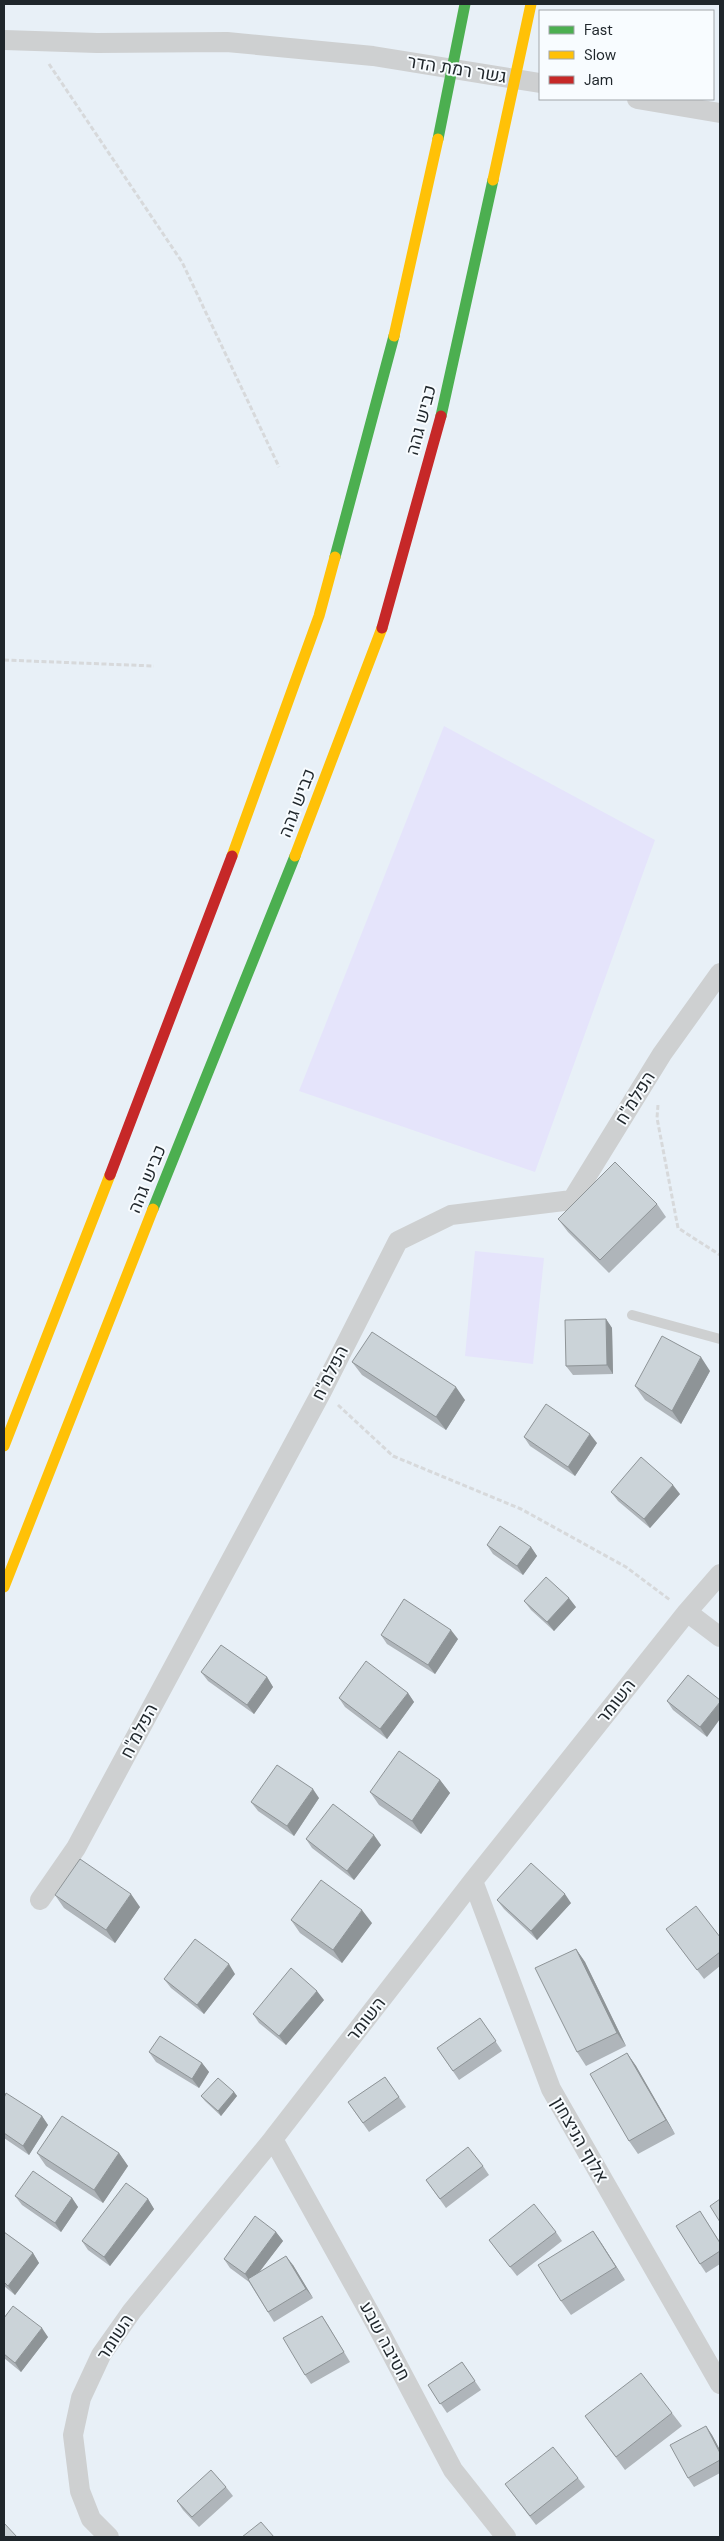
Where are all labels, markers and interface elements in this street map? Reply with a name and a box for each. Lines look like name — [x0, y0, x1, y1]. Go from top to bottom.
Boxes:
legend — [539, 10, 714, 100]
text: Fast — [584, 20, 613, 40]
text: Slow — [584, 45, 617, 65]
street label: גשר רמת הדר — [406, 49, 508, 89]
text: Jam — [584, 70, 613, 90]
street label: כביש גהה — [400, 382, 442, 458]
street label: כביש גהה — [273, 765, 321, 841]
street label: הפלמ"ח — [609, 1067, 661, 1129]
street label: כביש גהה — [122, 1141, 172, 1217]
street label: הפלמ"ח — [306, 1341, 354, 1405]
street label: השומר — [591, 1674, 641, 1728]
street label: הפלמ"ח — [115, 1699, 163, 1763]
street label: השומר — [341, 1992, 391, 2046]
street label: אלוף הניצחון — [546, 2093, 614, 2187]
street label: חטיבה שבע — [354, 2297, 416, 2385]
street label: השומר — [91, 2309, 139, 2365]

